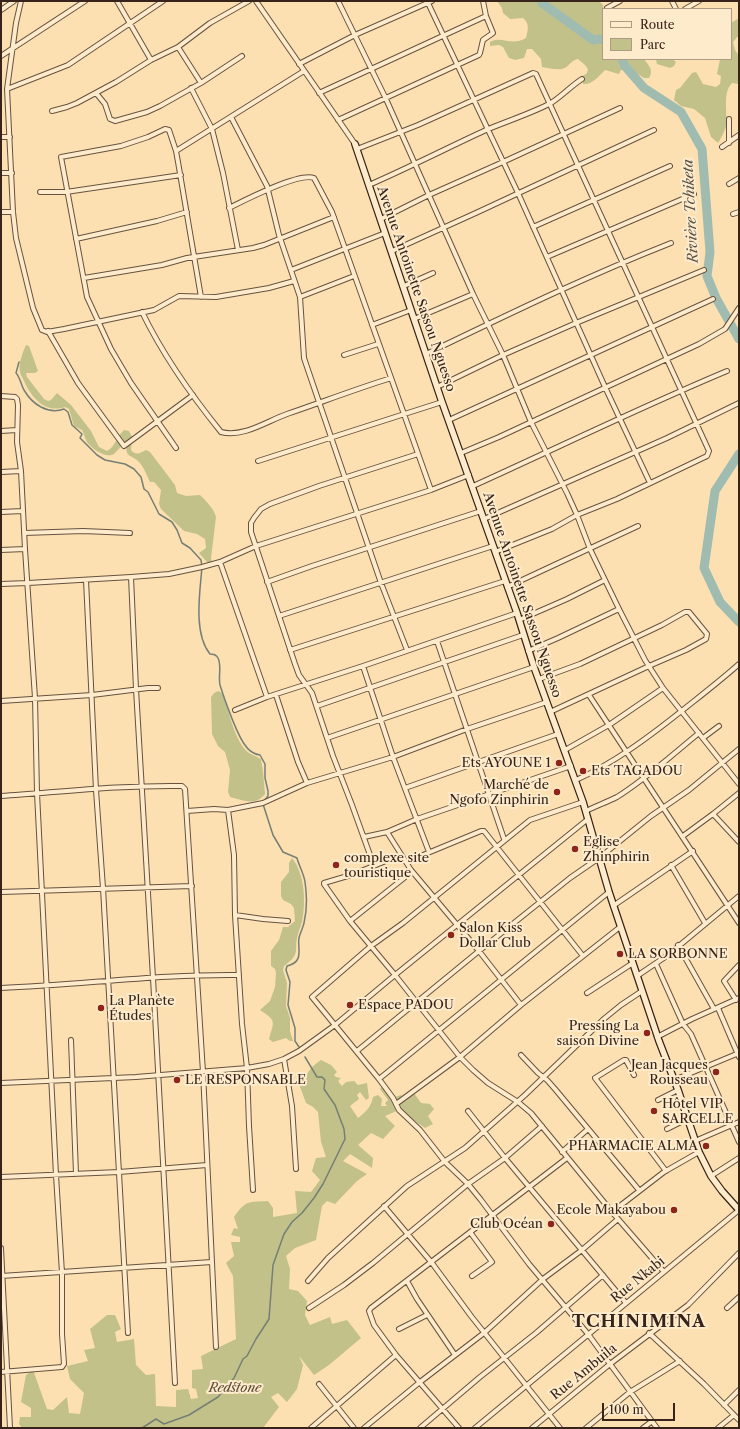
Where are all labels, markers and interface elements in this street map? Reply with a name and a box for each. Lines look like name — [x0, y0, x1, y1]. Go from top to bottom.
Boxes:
legend — [602, 8, 732, 60]
text: Route — [640, 17, 674, 32]
text: Parc — [640, 37, 665, 52]
water label: Rivière Tchiketa — [680, 159, 702, 263]
street label: Avenue Antoinette Sassou Nguesso — [373, 184, 459, 394]
street label: Avenue Antoinette Sassou Nguesso — [479, 490, 565, 700]
place label: Ets AYOUNE 1 — [462, 755, 551, 771]
marker: Ets AYOUNE 1 — [554, 758, 564, 768]
place label: Ets TAGADOU — [591, 763, 683, 779]
marker: Ets TAGADOU — [578, 766, 588, 776]
place label: Marché de Ngofo Zinphirin — [449, 777, 549, 808]
marker: Marché de Ngofo Zinphirin — [552, 787, 562, 797]
place label: Eglise Zhinphirin — [583, 834, 650, 865]
marker: Eglise Zhinphirin — [570, 844, 580, 854]
place label: complexe site touristique — [344, 850, 429, 881]
marker: complexe site touristique — [331, 860, 341, 870]
place label: Salon Kiss Dollar Club — [459, 920, 531, 951]
marker: Salon Kiss Dollar Club — [446, 930, 456, 940]
place label: LA SORBONNE — [628, 946, 728, 962]
marker: LA SORBONNE — [615, 949, 625, 959]
place label: La Planète Études — [109, 993, 174, 1024]
place label: Espace PADOU — [358, 997, 454, 1013]
marker: Espace PADOU — [345, 1000, 355, 1010]
marker: La Planète Études — [96, 1003, 106, 1013]
place label: Pressing La saison Divine — [557, 1018, 639, 1049]
marker: Pressing La saison Divine — [642, 1028, 652, 1038]
place label: Jean Jacques Rousseau — [631, 1057, 708, 1088]
marker: Jean Jacques Rousseau — [711, 1067, 721, 1077]
place label: LE RESPONSABLE — [185, 1072, 306, 1088]
marker: LE RESPONSABLE — [172, 1075, 182, 1085]
place label: Hôtel VIP SARCELLE — [662, 1096, 734, 1127]
marker: Hôtel VIP SARCELLE — [649, 1106, 659, 1116]
place label: PHARMACIE ALMA — [569, 1138, 698, 1154]
marker: PHARMACIE ALMA — [701, 1141, 711, 1151]
place label: Ecole Makayabou — [556, 1202, 666, 1218]
marker: Ecole Makayabou — [669, 1205, 679, 1215]
place label: Club Océan — [470, 1216, 543, 1232]
marker: Club Océan — [546, 1219, 556, 1229]
street label: Rue Nkabi — [608, 1254, 668, 1306]
district label: TCHINIMINA — [572, 1312, 706, 1332]
street label: Rue Ambuila — [548, 1341, 620, 1403]
park label: Redstone — [209, 1380, 261, 1396]
scale bar — [604, 1395, 677, 1421]
text: 100 m — [609, 1402, 644, 1417]

